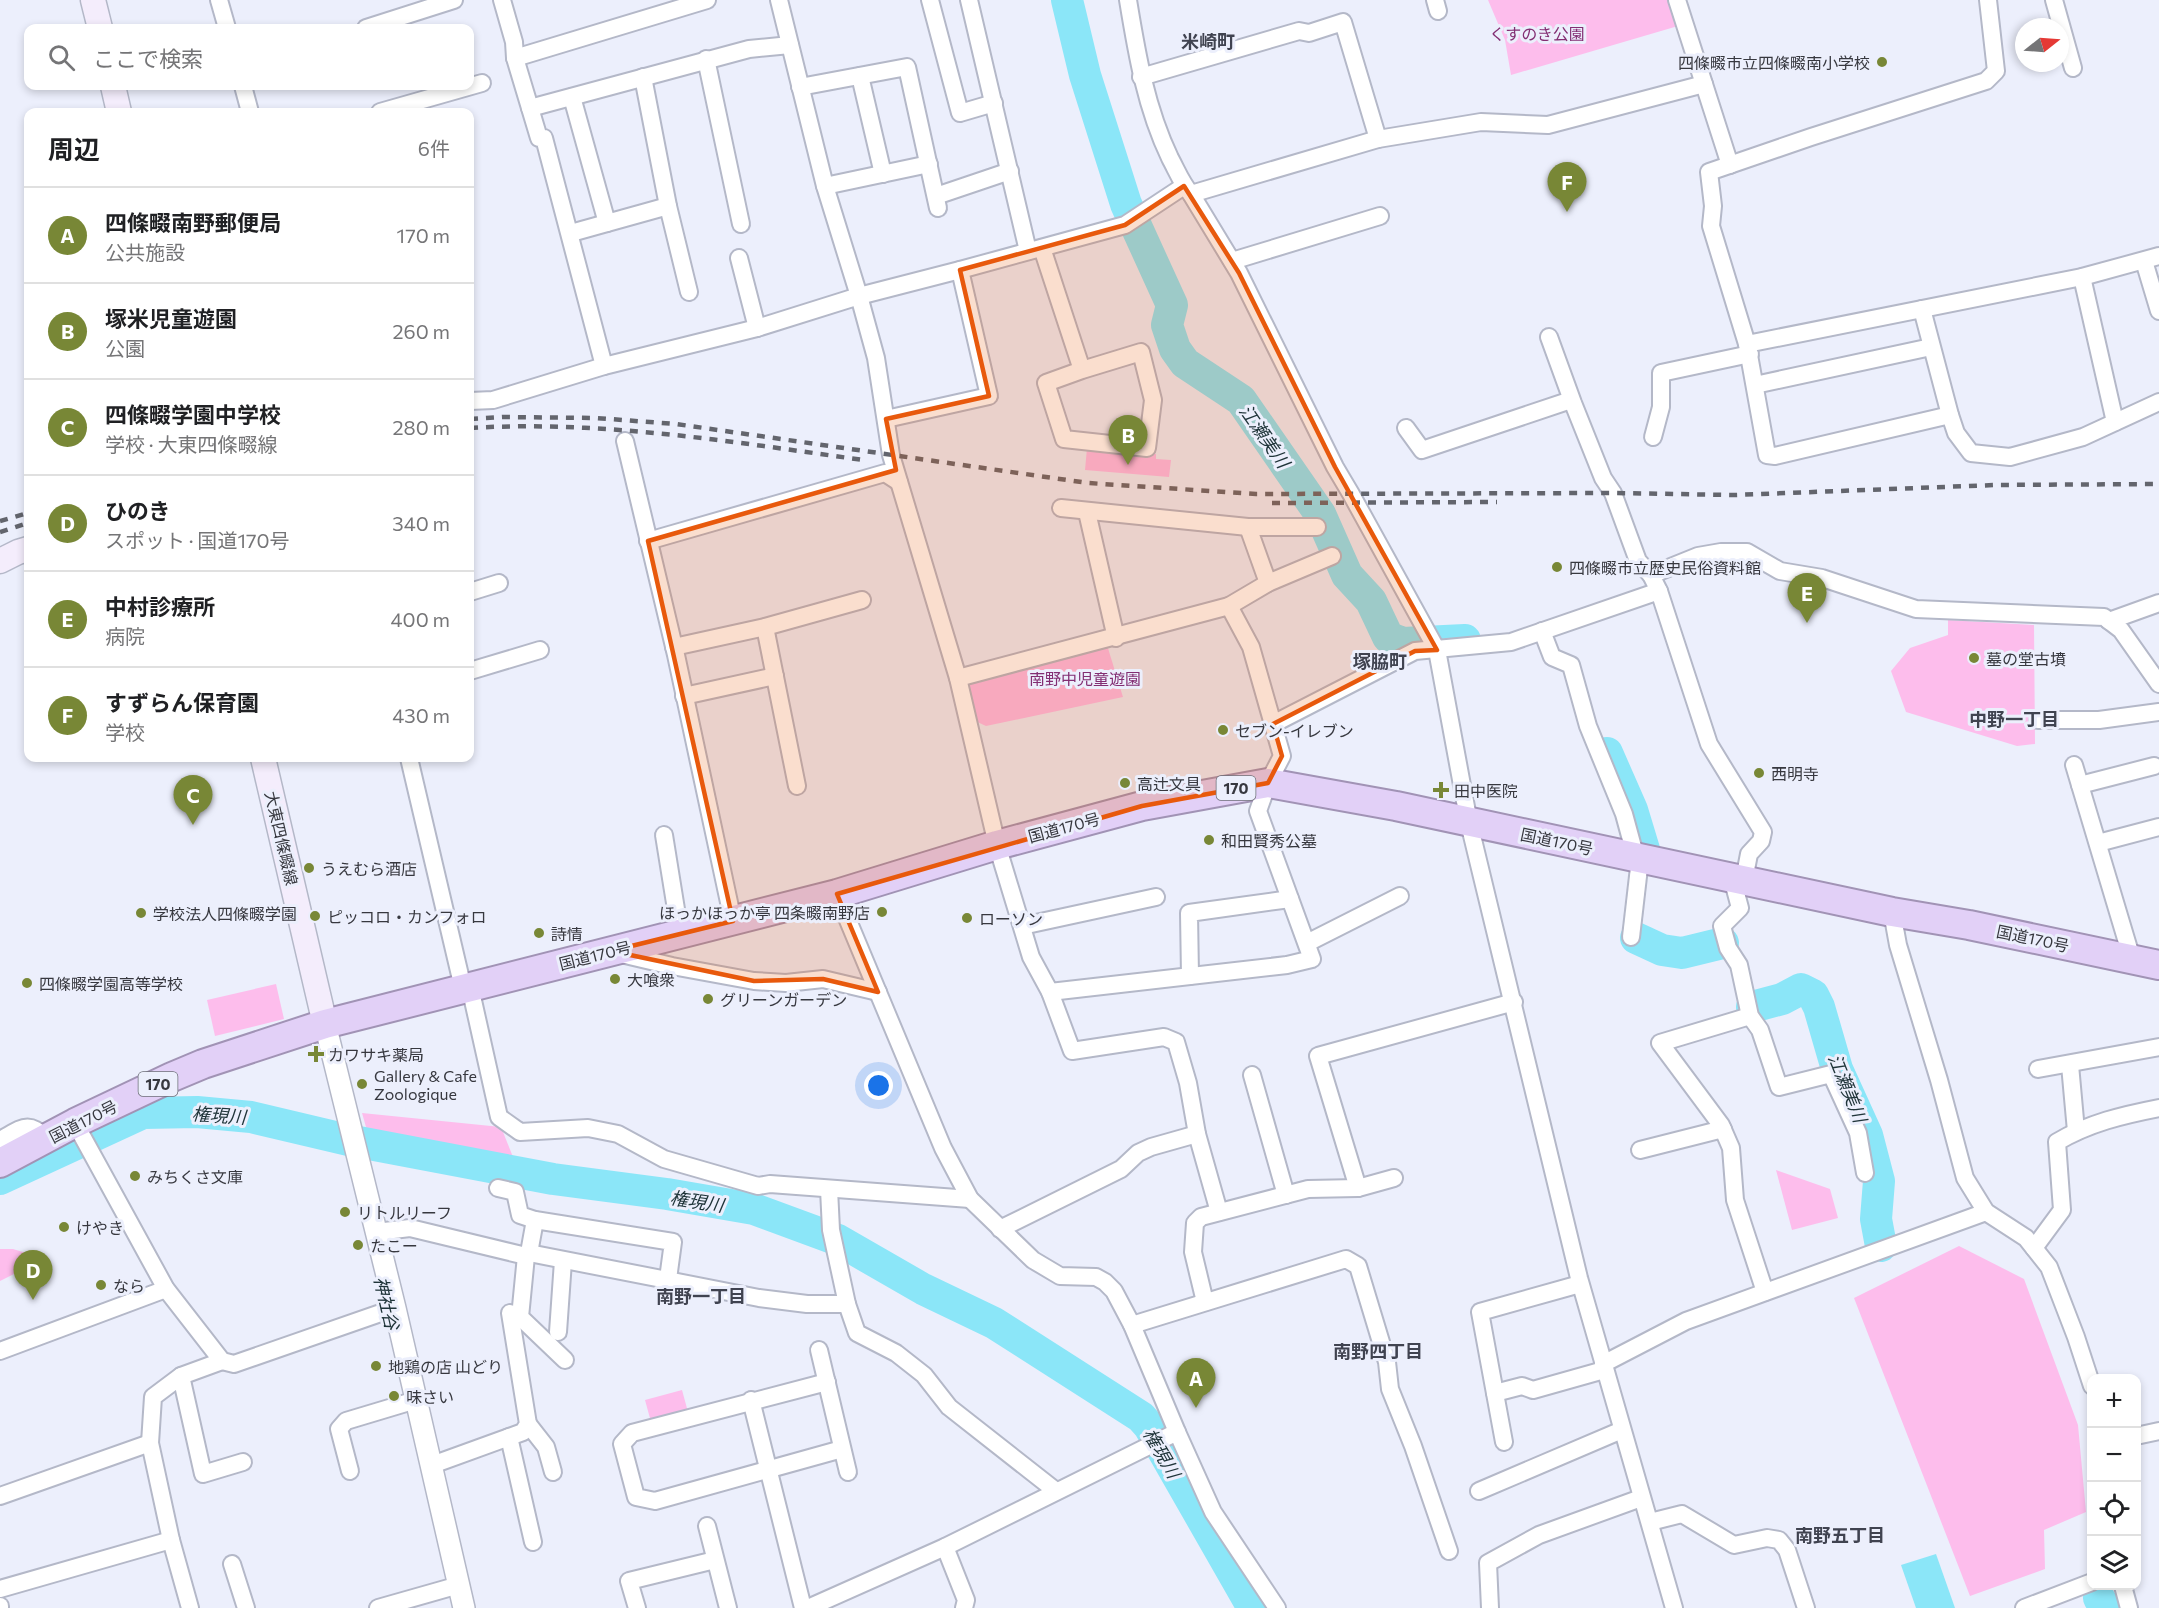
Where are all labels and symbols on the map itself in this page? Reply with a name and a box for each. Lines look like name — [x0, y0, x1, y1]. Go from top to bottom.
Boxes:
north arrow — [2015, 18, 2069, 72]
park label: くすのき公園 — [1489, 24, 1585, 43]
district label: 米崎町 — [1181, 30, 1235, 52]
place label: 四條畷市立四條畷南小学校 — [1678, 53, 1870, 72]
marker: 四條畷市立四條畷南小学校 — [1875, 55, 1889, 69]
pin: F — [1548, 162, 1586, 212]
water label: 江瀬美川 — [1235, 400, 1296, 473]
pin: B — [1108, 416, 1148, 465]
place label: 四條畷市立歴史民俗資料館 — [1569, 558, 1761, 577]
marker: 四條畷市立歴史民俗資料館 — [1550, 560, 1564, 574]
pin: E — [1788, 574, 1826, 623]
place label: 墓の堂古墳 — [1986, 649, 2066, 668]
district label: 塚脇町 — [1353, 650, 1407, 672]
marker: 墓の堂古墳 — [1967, 651, 1981, 665]
park label: 南野中児童遊園 — [1029, 669, 1141, 688]
district label: 中野一丁目 — [1969, 708, 2059, 730]
place label: セブン-イレブン — [1235, 721, 1354, 740]
marker: セブン-イレブン — [1216, 723, 1230, 737]
place label: 西明寺 — [1771, 764, 1819, 783]
marker: 西明寺 — [1752, 766, 1766, 780]
place label: 高辻文具 — [1137, 774, 1201, 793]
pin: C — [174, 776, 212, 825]
marker: 高辻文具 — [1118, 776, 1132, 790]
road number: 170 — [1216, 776, 1256, 800]
marker: 田中医院 — [1432, 781, 1450, 799]
place label: 田中医院 — [1454, 781, 1518, 800]
street label: 大東四條畷線 — [262, 789, 302, 887]
street label: 国道170号 — [1026, 808, 1102, 846]
street label: 国道170号 — [1519, 824, 1595, 858]
place label: 和田賢秀公墓 — [1221, 831, 1317, 850]
marker: 和田賢秀公墓 — [1202, 833, 1216, 847]
place label: うえむら酒店 — [321, 859, 417, 878]
marker: うえむら酒店 — [302, 861, 316, 875]
place label: ほっかほっか亭 四条畷南野店 — [659, 903, 870, 922]
place label: 学校法人四條畷学園 — [153, 904, 297, 923]
marker: ほっかほっか亭 四条畷南野店 — [875, 905, 889, 919]
marker: 学校法人四條畷学園 — [134, 906, 148, 920]
place label: ピッコロ・カンフォロ — [327, 907, 487, 926]
marker: ピッコロ・カンフォロ — [308, 909, 322, 923]
place label: ローソン — [979, 909, 1043, 928]
marker: ローソン — [960, 911, 974, 925]
street label: 国道170号 — [1995, 921, 2071, 955]
place label: 詩情 — [551, 924, 583, 943]
marker: 詩情 — [532, 926, 546, 940]
street label: 国道170号 — [557, 937, 633, 973]
place label: 大喰衆 — [627, 970, 675, 989]
marker: 大喰衆 — [608, 972, 622, 986]
place label: 四條畷学園高等学校 — [39, 974, 183, 993]
marker: 四條畷学園高等学校 — [20, 976, 34, 990]
place label: グリーンガーデン — [720, 990, 847, 1009]
marker: グリーンガーデン — [701, 992, 715, 1006]
place label: カワサキ薬局 — [328, 1045, 424, 1064]
marker: カワサキ薬局 — [309, 1047, 323, 1061]
water label: 江瀬美川 — [1824, 1051, 1872, 1127]
place label: Gallery & Cafe Zoologique — [374, 1066, 477, 1103]
your location — [864, 1071, 893, 1100]
road number: 170 — [138, 1072, 178, 1096]
marker: Gallery & Cafe Zoologique — [355, 1077, 369, 1091]
street label: 国道170号 — [46, 1096, 120, 1146]
water label: 権現川 — [191, 1102, 249, 1128]
place label: みちくさ文庫 — [147, 1167, 243, 1186]
marker: みちくさ文庫 — [128, 1169, 142, 1183]
water label: 権現川 — [669, 1186, 727, 1216]
place label: リトルリーフ — [357, 1203, 452, 1222]
marker: リトルリーフ — [338, 1205, 352, 1219]
place label: けやき — [76, 1218, 124, 1237]
marker: けやき — [57, 1220, 71, 1234]
place label: たこー — [370, 1236, 418, 1255]
marker: たこー — [351, 1238, 365, 1252]
pin: D — [14, 1250, 52, 1300]
water label: 神社谷 — [370, 1274, 404, 1334]
place label: なら — [113, 1276, 145, 1295]
marker: なら — [94, 1278, 108, 1292]
district label: 南野一丁目 — [656, 1285, 746, 1307]
district label: 南野四丁目 — [1333, 1340, 1423, 1362]
place label: 地鶏の店 山どり — [388, 1357, 503, 1376]
pin: A — [1176, 1358, 1216, 1408]
marker: 地鶏の店 山どり — [369, 1359, 383, 1373]
place label: 味さい — [406, 1387, 454, 1406]
marker: 味さい — [387, 1389, 401, 1403]
water label: 権現川 — [1139, 1424, 1186, 1484]
district label: 南野五丁目 — [1795, 1524, 1885, 1546]

